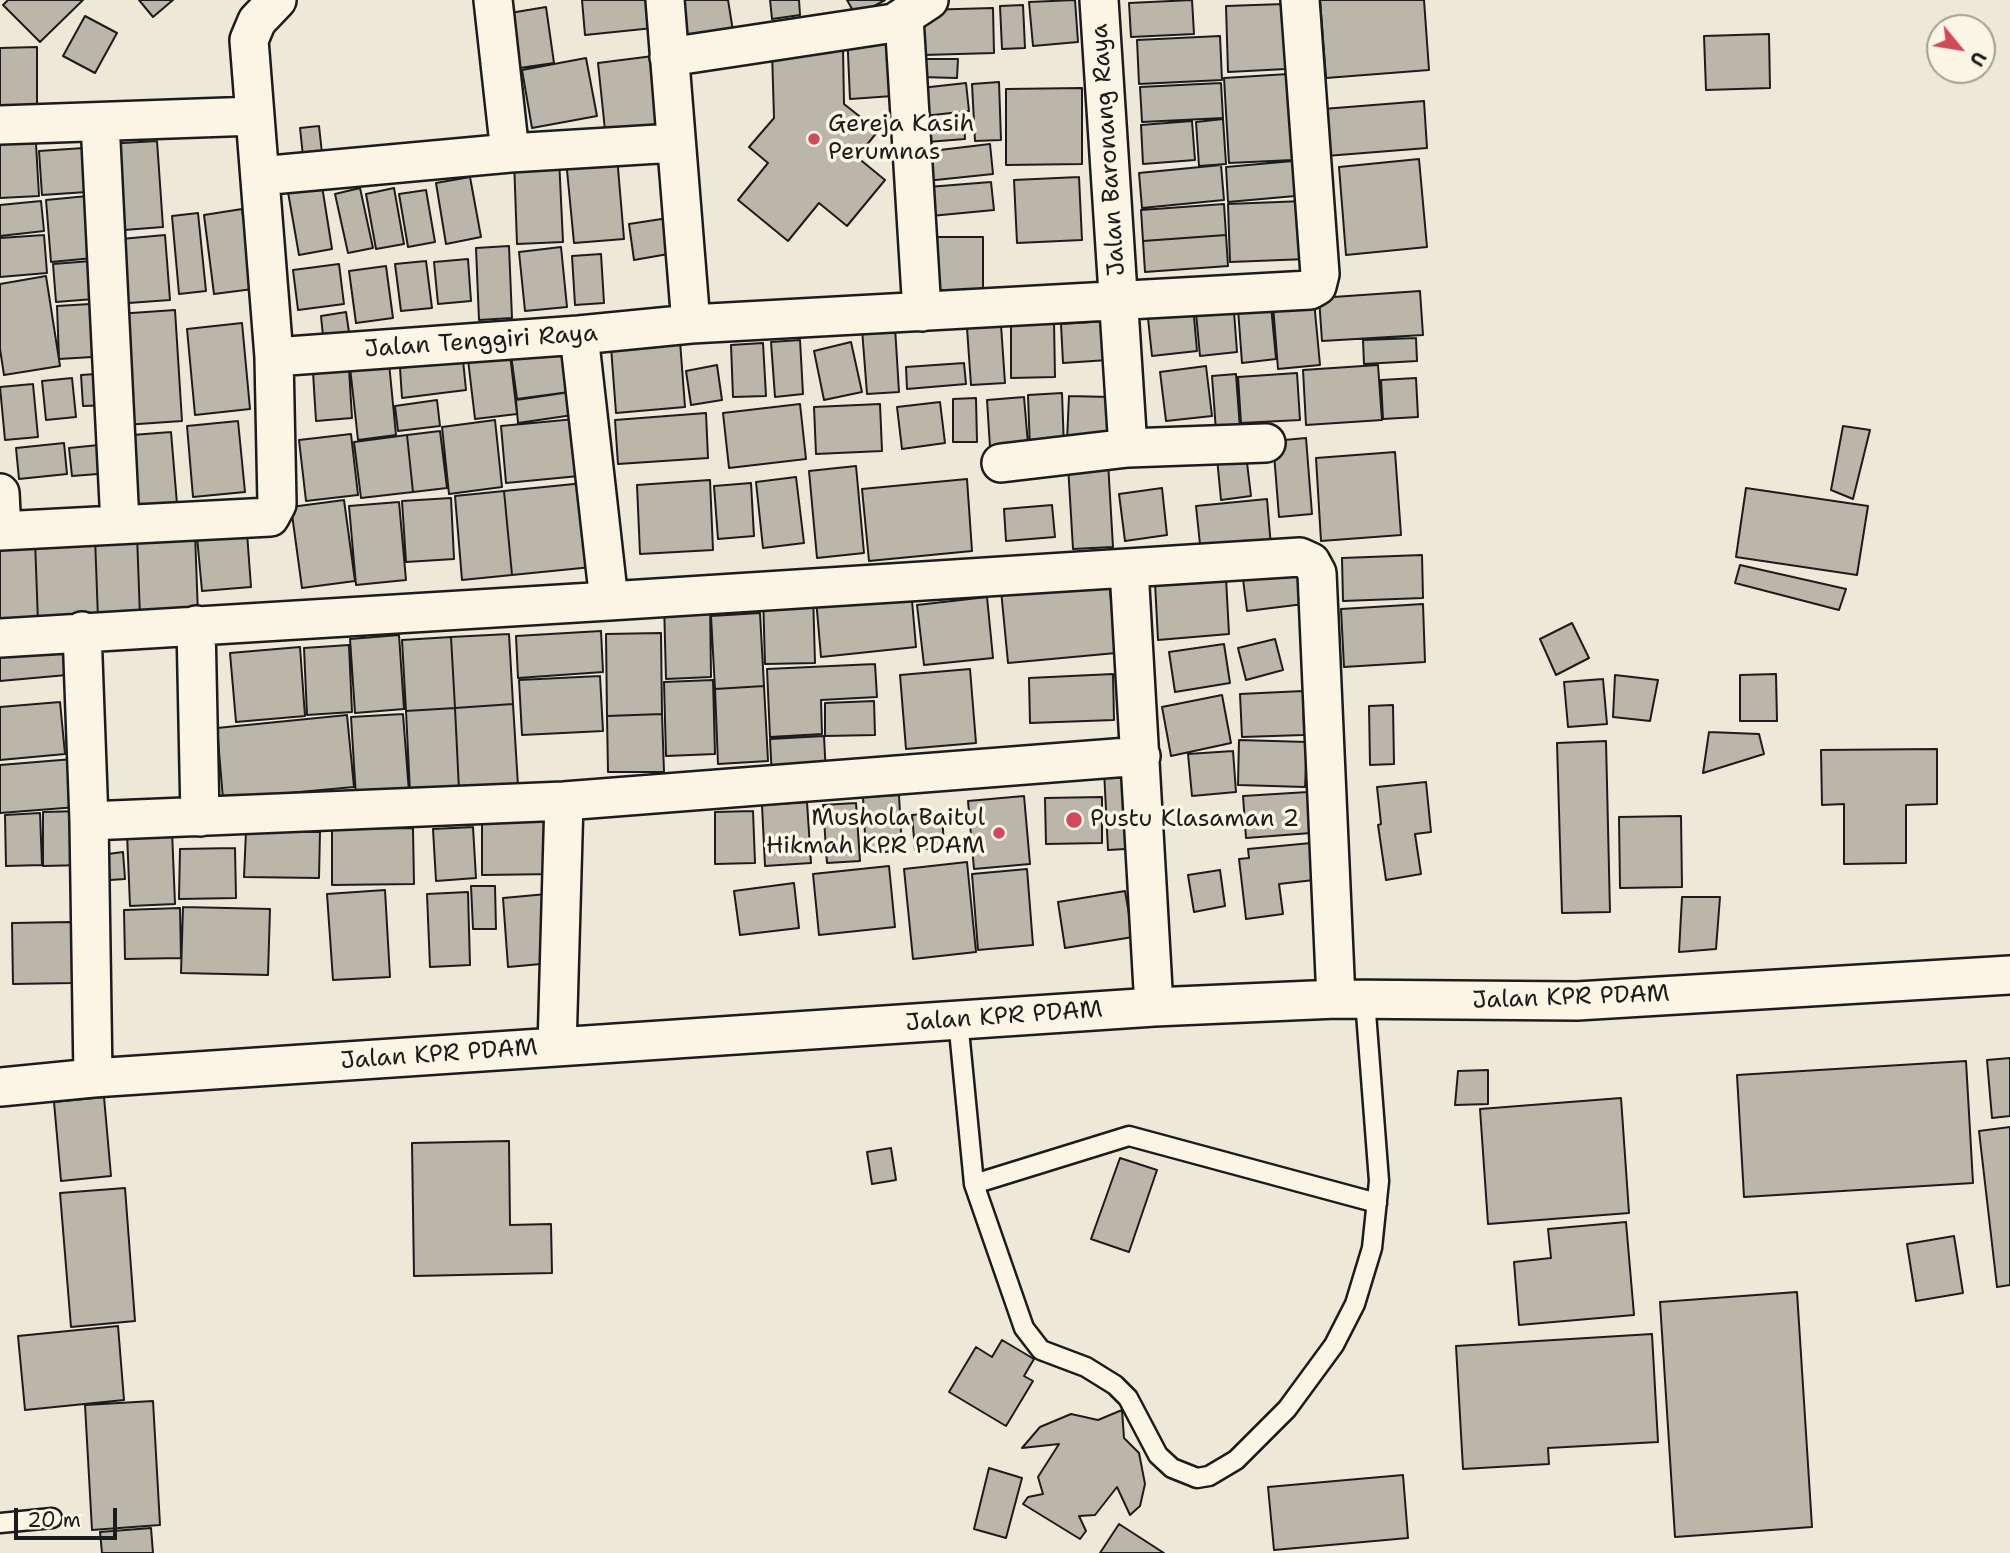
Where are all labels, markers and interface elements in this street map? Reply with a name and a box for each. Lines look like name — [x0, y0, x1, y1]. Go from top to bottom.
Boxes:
north arrow — [1926, 14, 1996, 84]
street label: Jalan Baronang Raya — [1086, 23, 1132, 277]
text: U — [1964, 47, 1992, 71]
place label: Gereja Kasih Perumnas — [828, 111, 975, 167]
marker: Gereja Kasih Perumnas — [806, 131, 822, 147]
street label: Jalan Tenggiri Raya — [363, 319, 599, 365]
place label: Mushola Baitul Hikmah KPR PDAM — [766, 805, 985, 861]
place label: Pustu Klasaman 2 — [1090, 806, 1299, 834]
marker: Pustu Klasaman 2 — [1064, 810, 1084, 830]
marker: Mushola Baitul Hikmah KPR PDAM — [991, 825, 1007, 841]
street label: Jalan KPR PDAM — [1472, 980, 1670, 1016]
street label: Jalan KPR PDAM — [905, 996, 1103, 1038]
street label: Jalan KPR PDAM — [340, 1034, 538, 1076]
scale bar — [18, 1494, 121, 1538]
text: 20 m — [27, 1506, 81, 1534]

